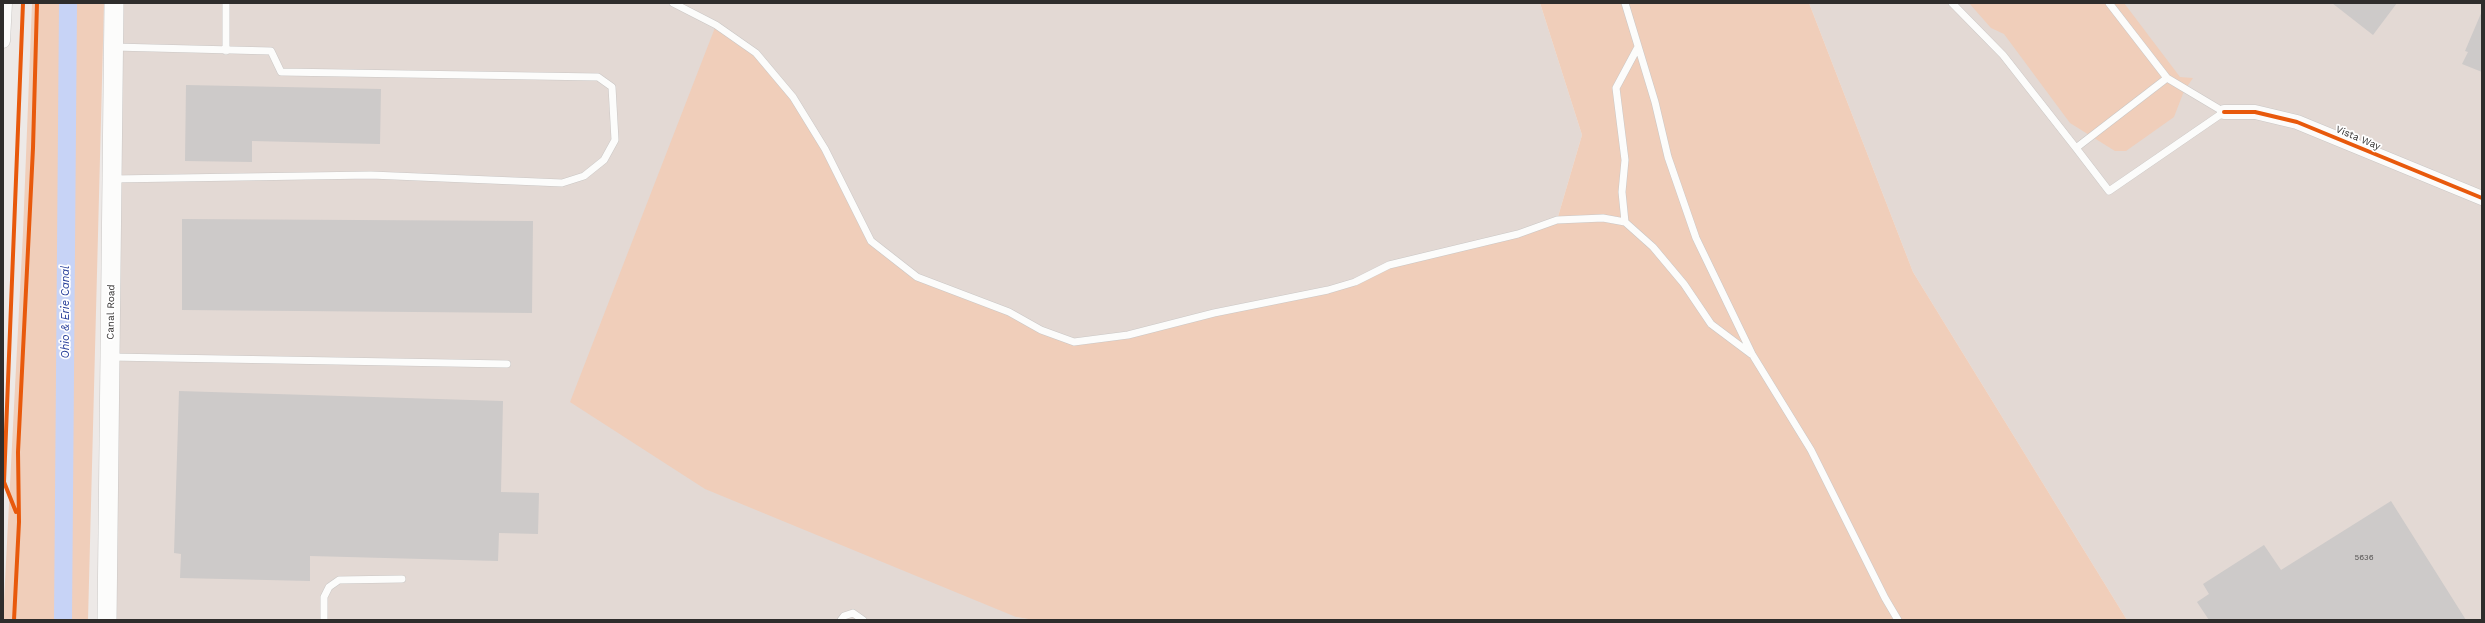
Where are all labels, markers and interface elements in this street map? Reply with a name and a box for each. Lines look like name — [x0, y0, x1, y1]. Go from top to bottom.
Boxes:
street label: Vista Way — [2334, 123, 2382, 153]
water label: Ohio & Erie Canal — [59, 266, 73, 358]
street label: Canal Road — [105, 284, 117, 340]
house number: 5636 — [2354, 553, 2374, 563]

